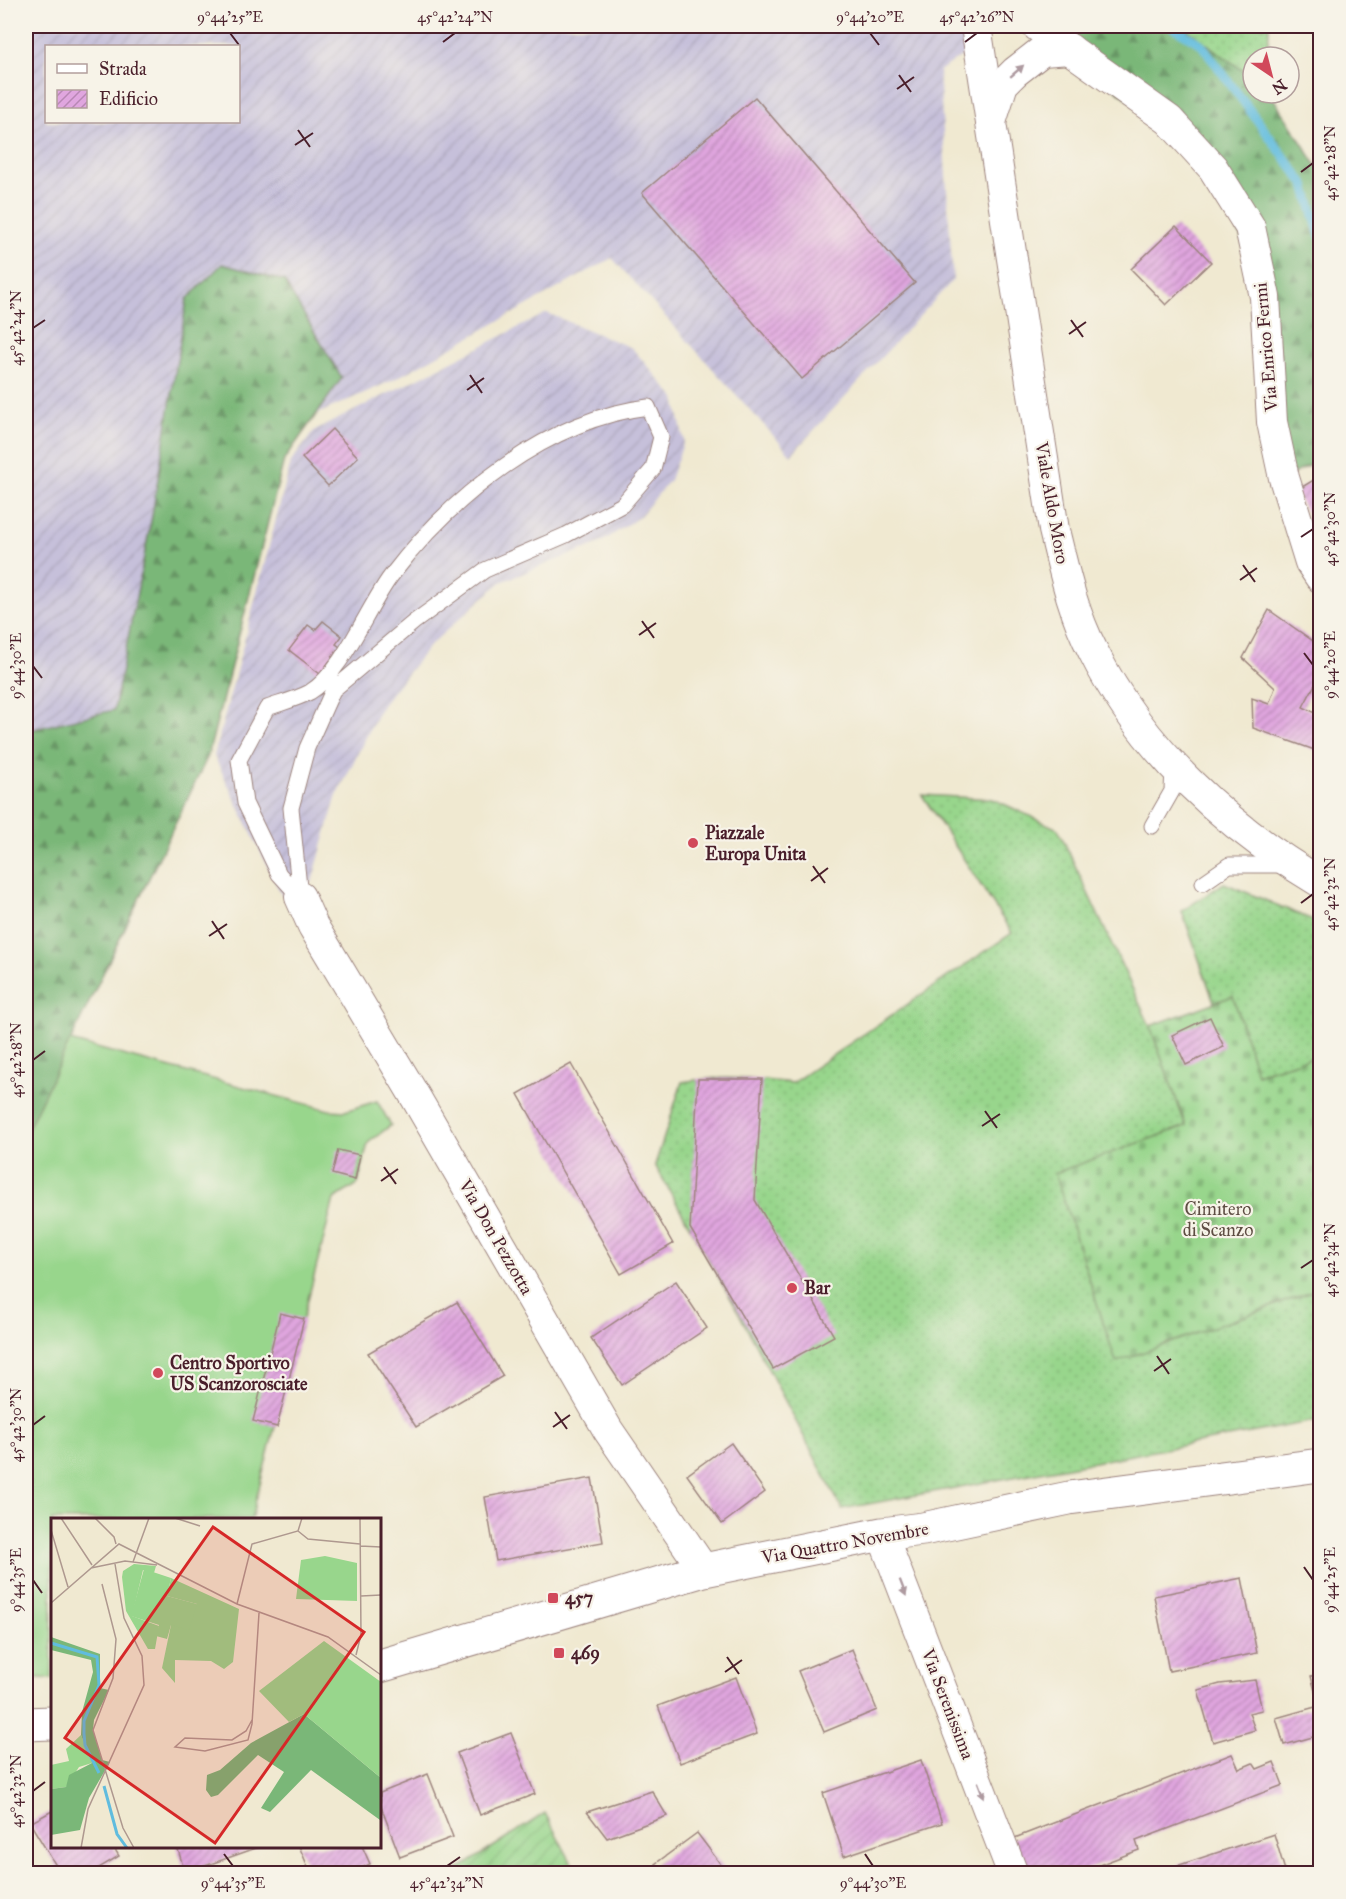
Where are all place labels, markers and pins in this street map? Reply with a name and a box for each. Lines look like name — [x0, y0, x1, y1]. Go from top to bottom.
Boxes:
place label: Piazzale Europa Unita — [705, 822, 807, 866]
marker: Piazzale Europa Unita — [686, 836, 700, 850]
place label: Bar — [804, 1277, 832, 1299]
marker: Bar — [785, 1281, 799, 1295]
place label: Centro Sportivo US Scanzorosciate — [170, 1352, 308, 1395]
marker: Centro Sportivo US Scanzorosciate — [151, 1366, 165, 1380]
place label: 457 — [565, 1587, 593, 1610]
marker: 457 — [546, 1591, 560, 1605]
place label: 469 — [571, 1642, 600, 1665]
marker: 469 — [552, 1646, 566, 1660]

